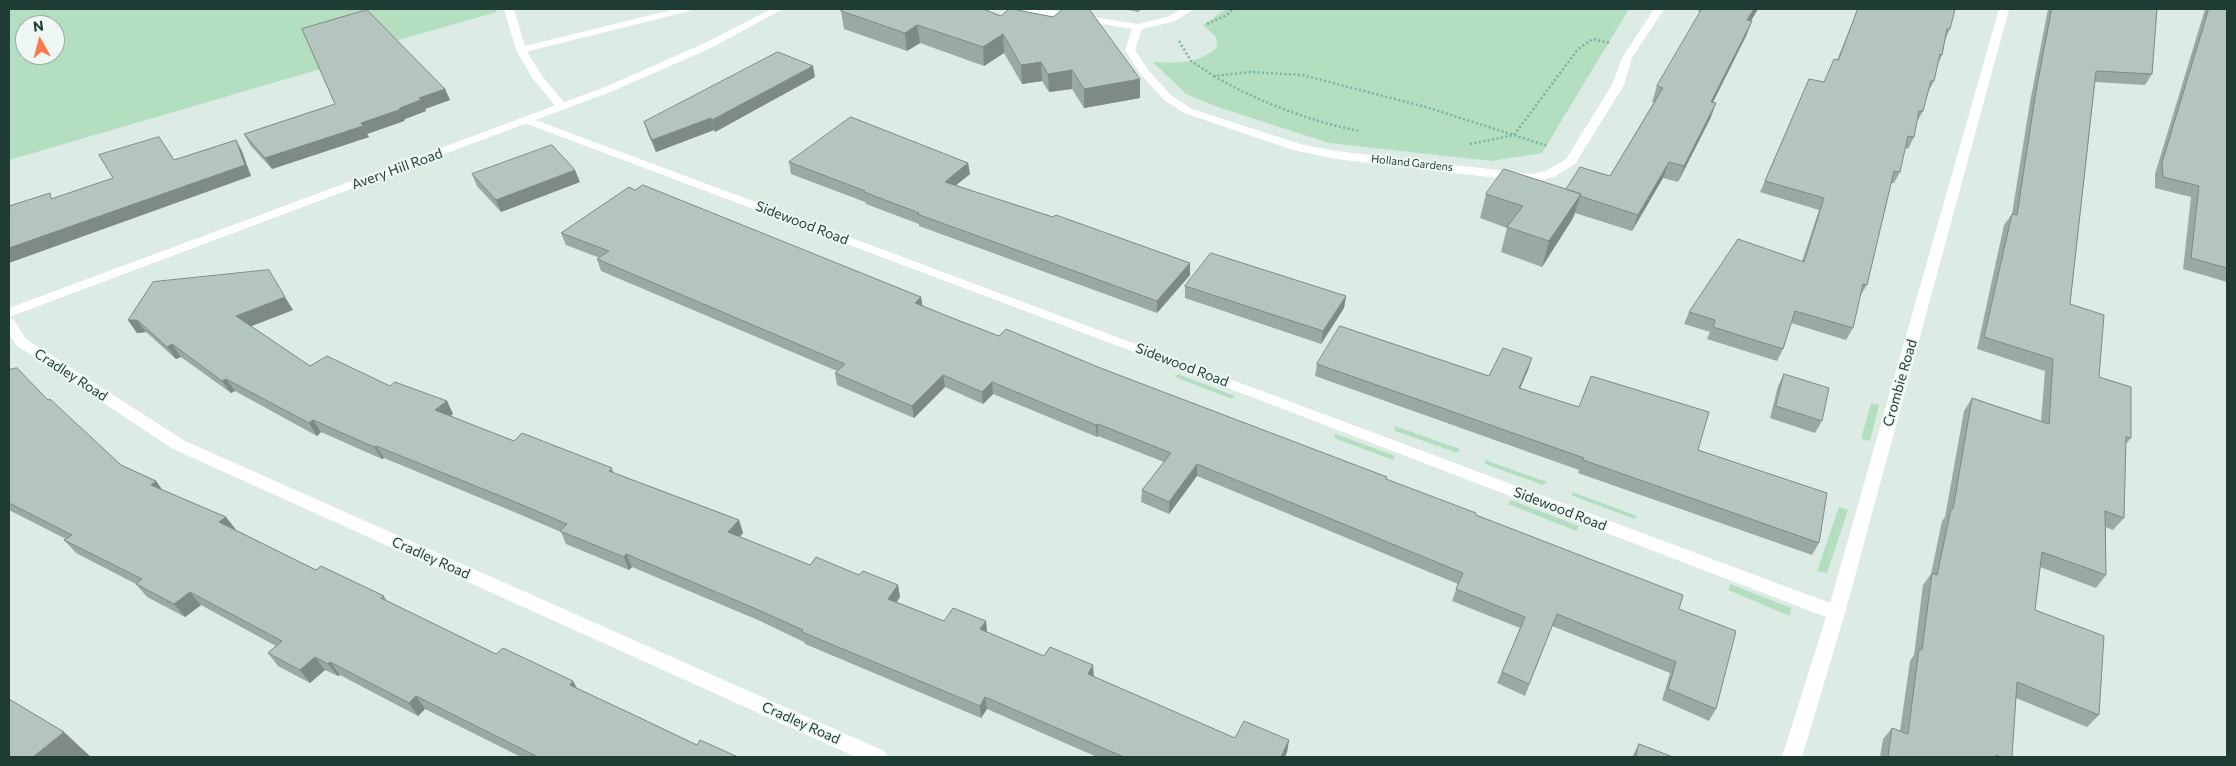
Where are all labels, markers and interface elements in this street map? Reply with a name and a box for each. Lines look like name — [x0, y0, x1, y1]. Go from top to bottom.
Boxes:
north arrow — [15, 15, 65, 65]
text: N — [32, 17, 44, 35]
street label: Avery Hill Road — [349, 145, 445, 193]
street label: Holland Gardens — [1370, 152, 1454, 174]
street label: Sidewood Road — [753, 198, 851, 248]
street label: Crombie Road — [1879, 337, 1921, 429]
street label: Sidewood Road — [1133, 340, 1231, 390]
street label: Cradley Road — [31, 345, 111, 405]
street label: Sidewood Road — [1511, 484, 1609, 534]
street label: Cradley Road — [389, 533, 473, 583]
street label: Cradley Road — [759, 698, 843, 748]

